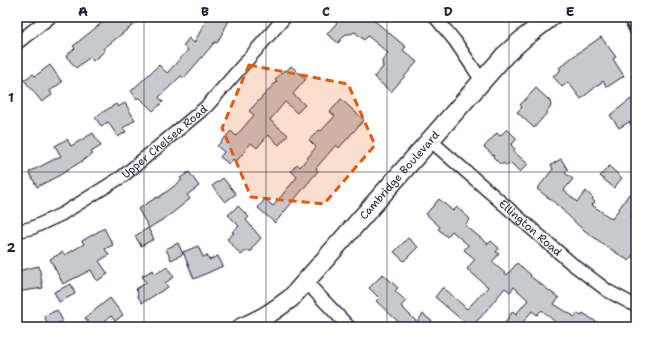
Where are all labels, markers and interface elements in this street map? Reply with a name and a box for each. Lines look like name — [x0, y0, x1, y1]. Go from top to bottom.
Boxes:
text: A — [78, 3, 88, 20]
text: B — [201, 3, 209, 20]
text: C — [322, 3, 330, 20]
text: D — [443, 3, 453, 20]
text: E — [566, 3, 575, 20]
text: 1 — [8, 89, 14, 106]
street label: Upper Chelsea Road — [118, 102, 210, 182]
street label: Cambridge Boulevard — [356, 127, 442, 223]
street label: Ellington Road — [496, 196, 565, 259]
text: 2 — [6, 239, 16, 256]

